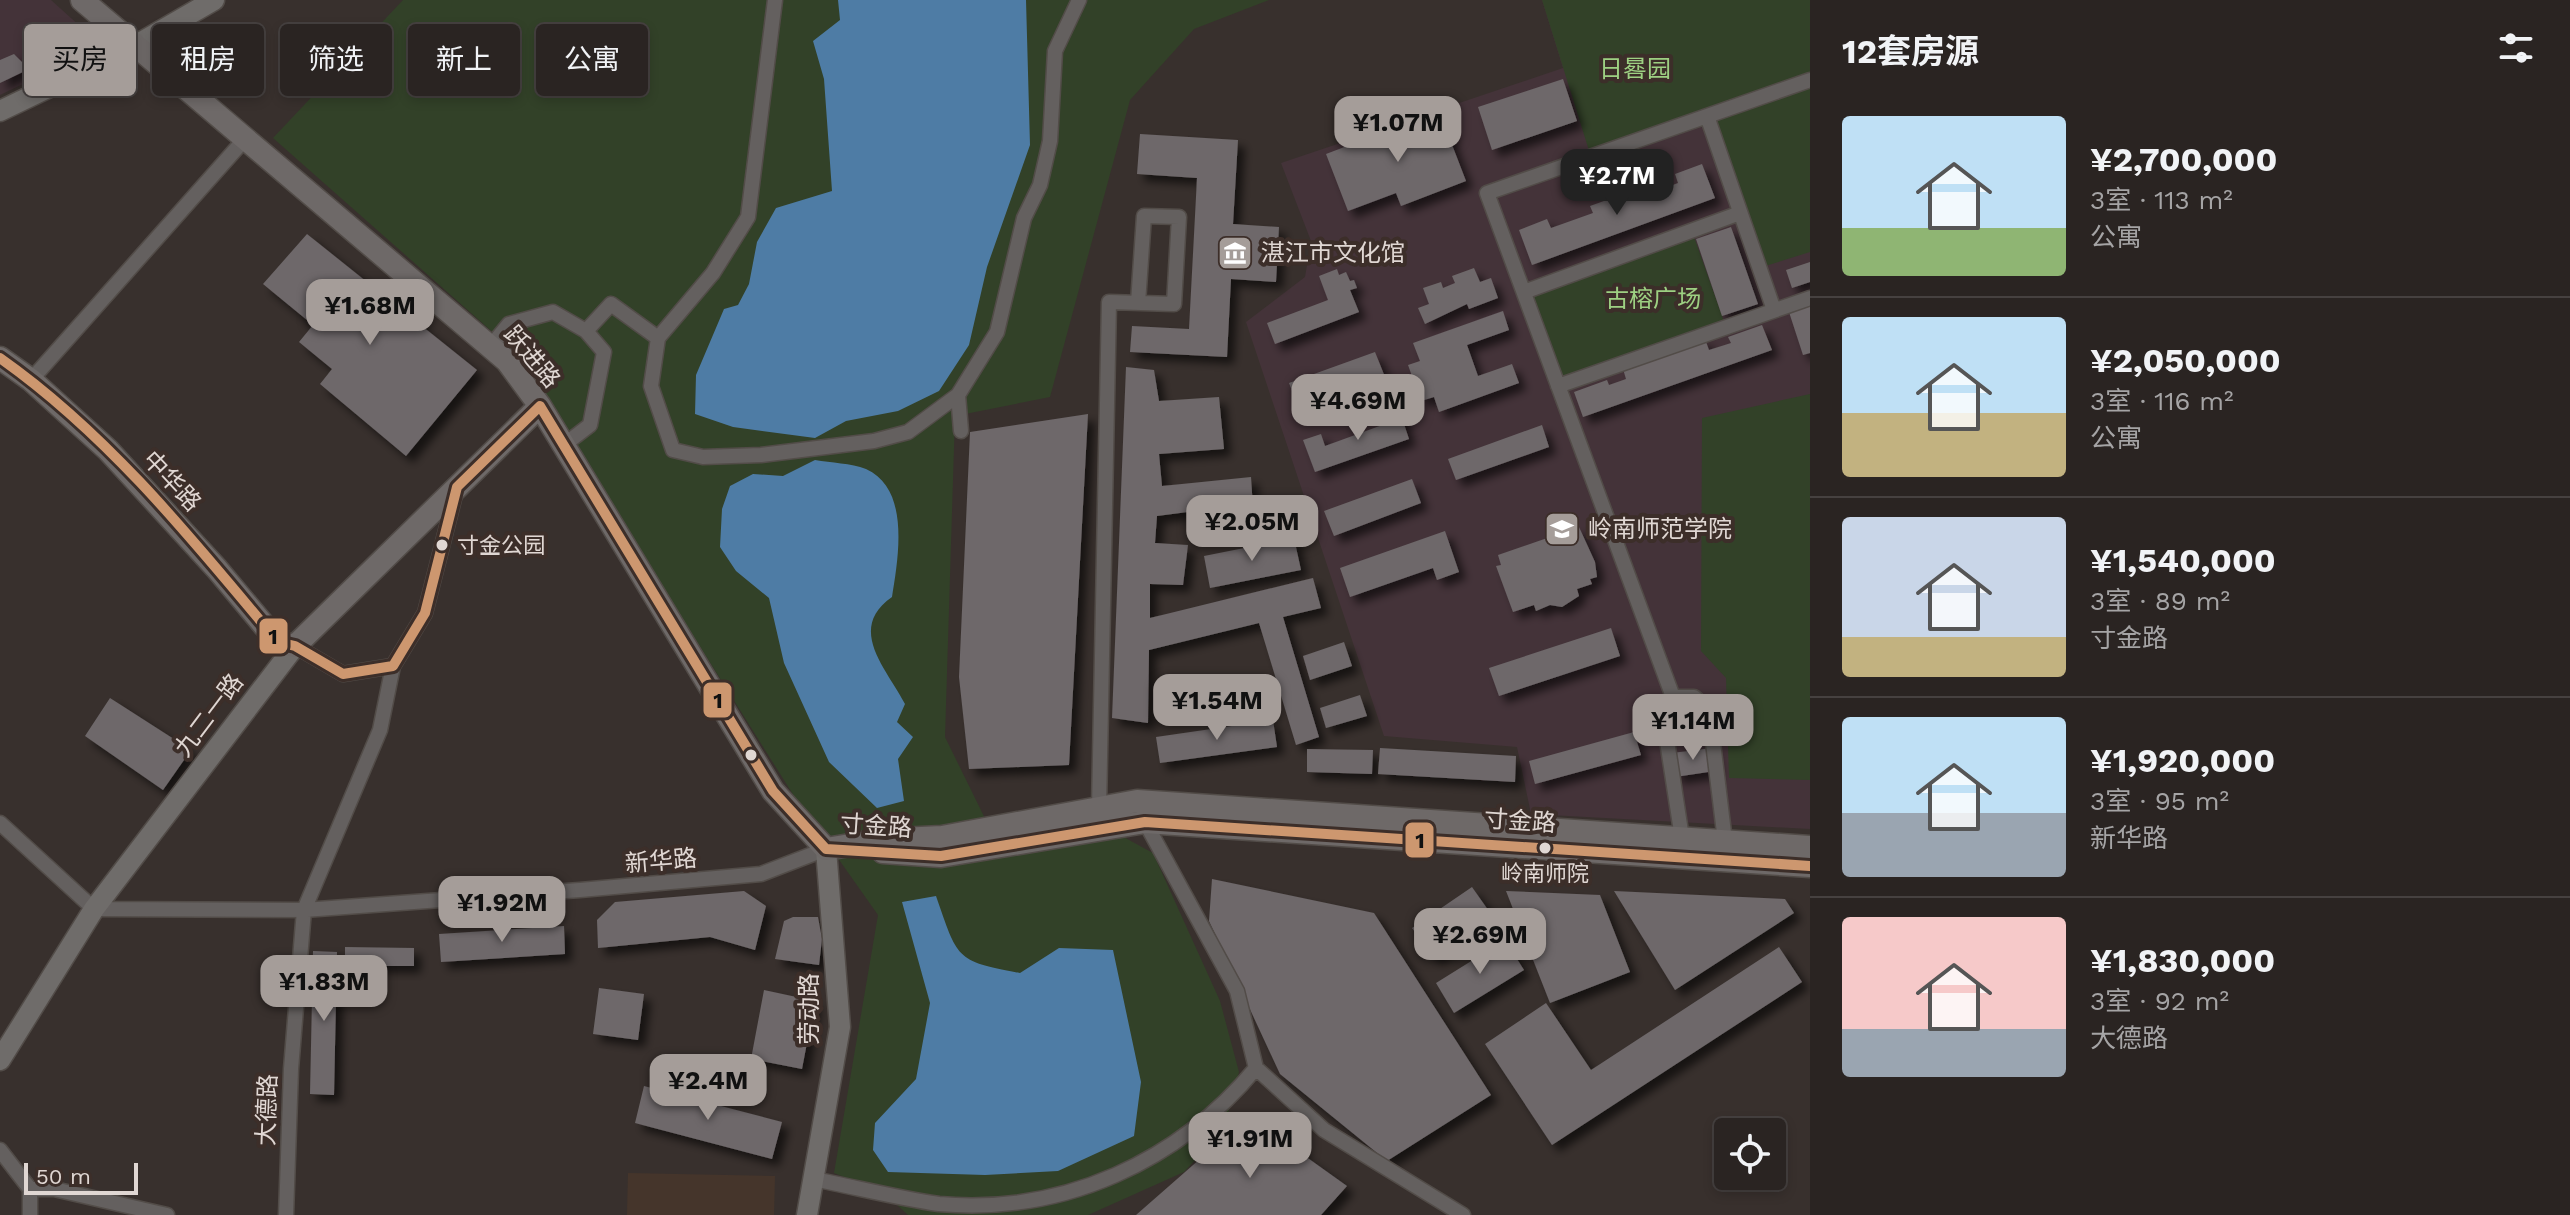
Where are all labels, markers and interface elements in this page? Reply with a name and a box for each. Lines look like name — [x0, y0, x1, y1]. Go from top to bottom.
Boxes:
chip: 买房 — [24, 24, 136, 96]
chip: 租房 — [152, 24, 264, 96]
chip: 筛选 — [280, 24, 392, 96]
chip: 新上 — [408, 24, 520, 96]
chip: 公寓 — [536, 24, 648, 96]
icon: filters — [2494, 26, 2538, 70]
text: 12套房源 — [1842, 31, 1979, 71]
park label: 日晷园 — [1599, 55, 1671, 83]
pin: ¥1.07M — [1333, 96, 1463, 164]
text: ¥1.07M — [1352, 107, 1444, 137]
text: ¥2,700,000 — [2090, 139, 2277, 179]
icon: home — [1906, 148, 2002, 244]
pin: ¥2.7M — [1561, 149, 1673, 217]
text: ¥2.7M — [1579, 160, 1655, 190]
text: 3室 · 113 m² — [2090, 185, 2233, 215]
text: 公寓 — [2090, 222, 2142, 252]
museum icon: 湛江市文化馆 — [1216, 234, 1254, 272]
place label: 湛江市文化馆 — [1261, 239, 1405, 267]
pin: ¥1.68M — [305, 279, 435, 347]
park label: 古榕广场 — [1605, 285, 1701, 313]
text: ¥1.68M — [324, 290, 416, 320]
street label: 跃进路 — [498, 320, 566, 394]
text: ¥2,050,000 — [2090, 340, 2281, 380]
icon: home — [1906, 349, 2002, 445]
pin: ¥4.69M — [1293, 374, 1423, 442]
text: ¥4.69M — [1309, 385, 1407, 415]
text: 3室 · 116 m² — [2090, 386, 2233, 416]
text: 公寓 — [2090, 423, 2142, 453]
street label: 中华路 — [137, 445, 207, 517]
pin: ¥2.05M — [1187, 495, 1317, 563]
text: ¥2.05M — [1204, 506, 1300, 536]
school or university icon: 岭南师范学院 — [1543, 510, 1581, 548]
place label: 岭南师范学院 — [1588, 515, 1732, 543]
place label: 寸金公园 — [457, 533, 545, 558]
marker: 寸金公园 — [434, 537, 450, 553]
text: ¥1,540,000 — [2090, 540, 2276, 580]
icon: home — [1906, 549, 2002, 645]
text: 3室 · 89 m² — [2090, 586, 2230, 616]
line badge: 1 — [258, 617, 289, 655]
text: 寸金路 — [2090, 623, 2168, 653]
text: 1 — [268, 624, 278, 649]
street label: 九二一路 — [169, 668, 249, 762]
pin: ¥1.54M — [1152, 674, 1282, 742]
line badge: 1 — [702, 681, 733, 719]
text: ¥1.54M — [1171, 685, 1263, 715]
text: 1 — [713, 688, 723, 713]
pin: ¥1.14M — [1628, 694, 1758, 762]
text: ¥1.14M — [1650, 705, 1736, 735]
text: ¥1,920,000 — [2090, 740, 2275, 780]
unlabelled marker — [743, 747, 759, 763]
icon: home — [1906, 749, 2002, 845]
text: 3室 · 95 m² — [2090, 786, 2229, 816]
street label: 寸金路 — [1483, 805, 1557, 837]
street label: 寸金路 — [839, 810, 913, 842]
line badge: 1 — [1404, 821, 1435, 859]
text: 新华路 — [2090, 823, 2168, 853]
text: 1 — [1415, 828, 1425, 853]
marker: 岭南师院 — [1537, 840, 1553, 856]
street label: 新华路 — [624, 844, 698, 878]
place label: 岭南师院 — [1501, 861, 1589, 886]
pin: ¥1.92M — [437, 876, 567, 944]
text: ¥1.92M — [456, 887, 548, 917]
pin: ¥2.69M — [1415, 908, 1545, 976]
text: ¥2.69M — [1432, 919, 1528, 949]
text: ¥1,830,000 — [2090, 940, 2275, 980]
icon: home — [1906, 949, 2002, 1045]
pin: ¥1.83M — [259, 955, 389, 1023]
text: ¥1.83M — [278, 966, 370, 996]
street label: 劳动路 — [795, 973, 823, 1045]
text: 3室 · 92 m² — [2090, 986, 2229, 1016]
text: 大德路 — [2090, 1023, 2168, 1053]
pin: ¥2.4M — [652, 1054, 764, 1122]
text: ¥2.4M — [668, 1065, 748, 1095]
street label: 大德路 — [252, 1074, 282, 1146]
pin: ¥1.91M — [1185, 1112, 1315, 1180]
map controls — [1714, 1118, 1786, 1190]
button: locate — [1714, 1118, 1786, 1190]
text: ¥1.91M — [1207, 1123, 1293, 1153]
scale bar — [24, 1159, 138, 1195]
text: 50 m — [36, 1164, 91, 1189]

